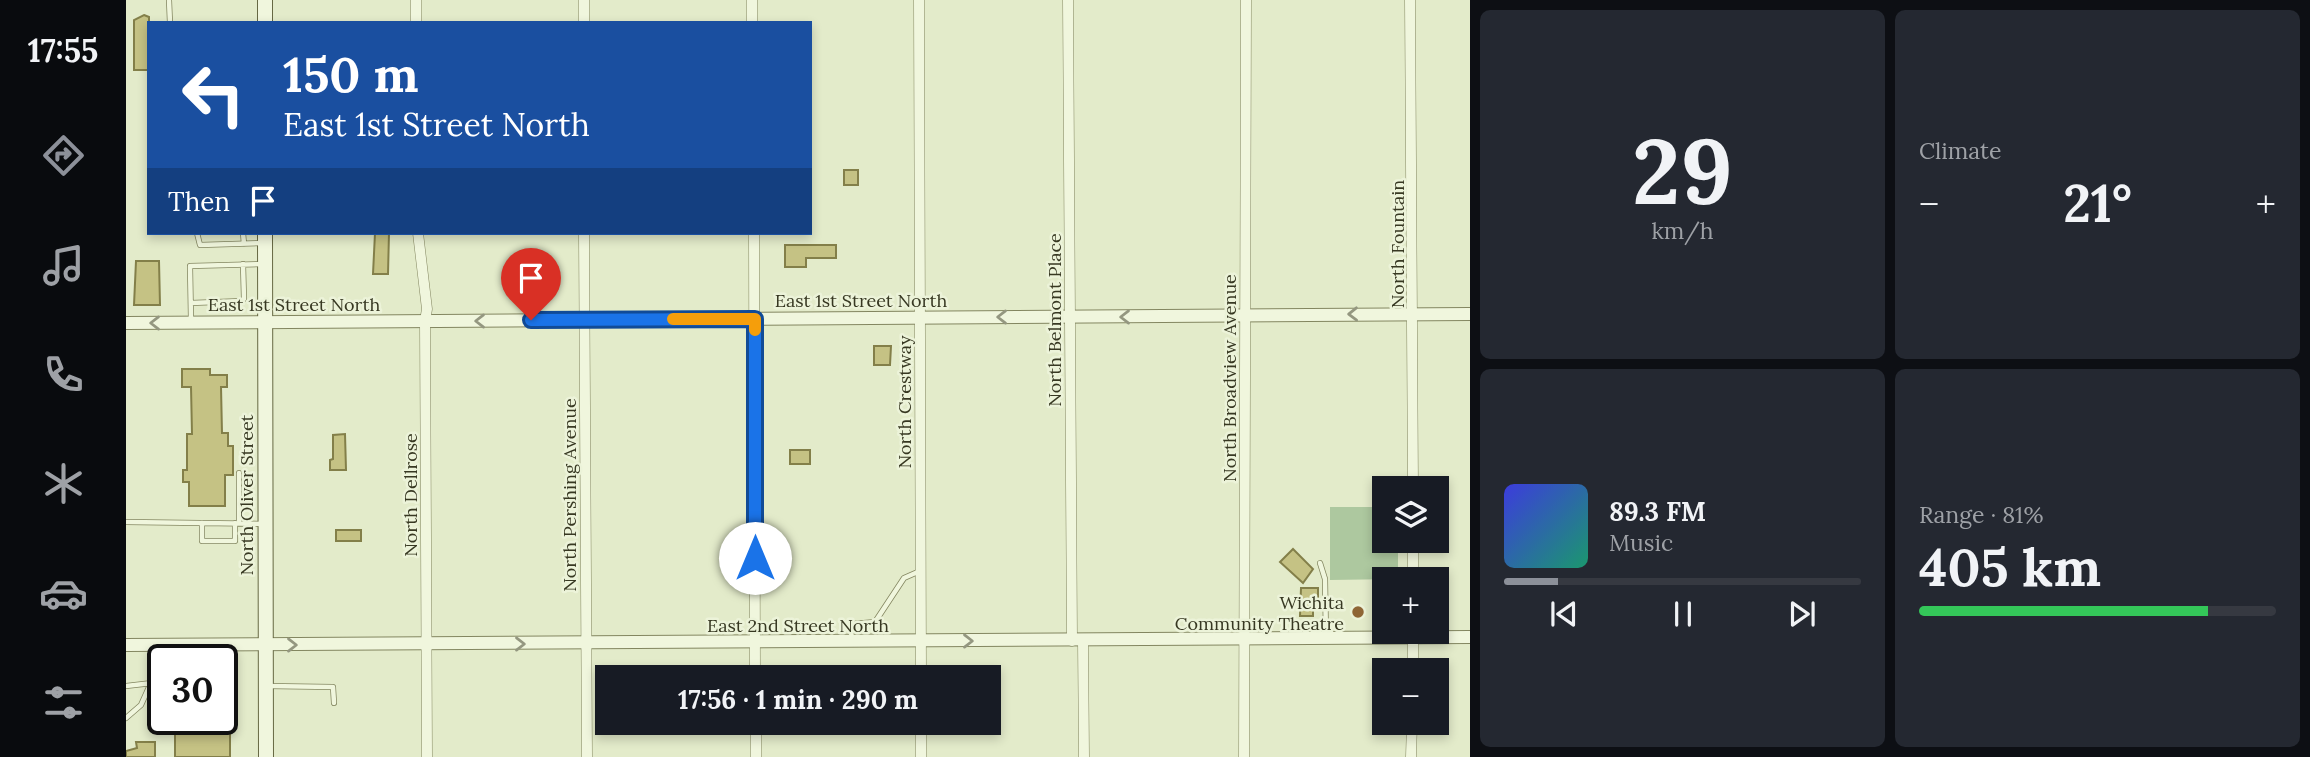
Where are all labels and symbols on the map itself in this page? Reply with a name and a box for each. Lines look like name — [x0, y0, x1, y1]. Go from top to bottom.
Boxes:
street label: North Fountain — [1386, 180, 1409, 308]
street label: North Belmont Place — [1043, 233, 1066, 407]
pin — [501, 248, 561, 320]
street label: North Broadview Avenue — [1218, 274, 1241, 482]
street label: East 1st Street North — [775, 289, 948, 312]
street label: East 1st Street North — [208, 293, 381, 316]
one-way arrow — [1347, 307, 1358, 322]
one-way arrow — [996, 309, 1007, 325]
one-way arrow — [1120, 309, 1130, 325]
one-way arrow — [475, 313, 485, 329]
one-way arrow — [149, 315, 160, 331]
street label: North Crestway — [893, 335, 916, 468]
street label: North Pershing Avenue — [558, 398, 581, 592]
street label: North Oliver Street — [235, 414, 258, 576]
street label: North Dellrose — [399, 433, 422, 557]
position arrow — [718, 521, 792, 595]
place label: Wichita Community Theatre — [1175, 591, 1344, 635]
marker: Wichita Community Theatre — [1350, 604, 1366, 620]
street label: East 2nd Street North — [707, 614, 889, 637]
one-way arrow — [963, 633, 973, 649]
one-way arrow — [515, 636, 525, 652]
one-way arrow — [287, 637, 298, 653]
speed limit sign: 30 — [147, 644, 238, 735]

